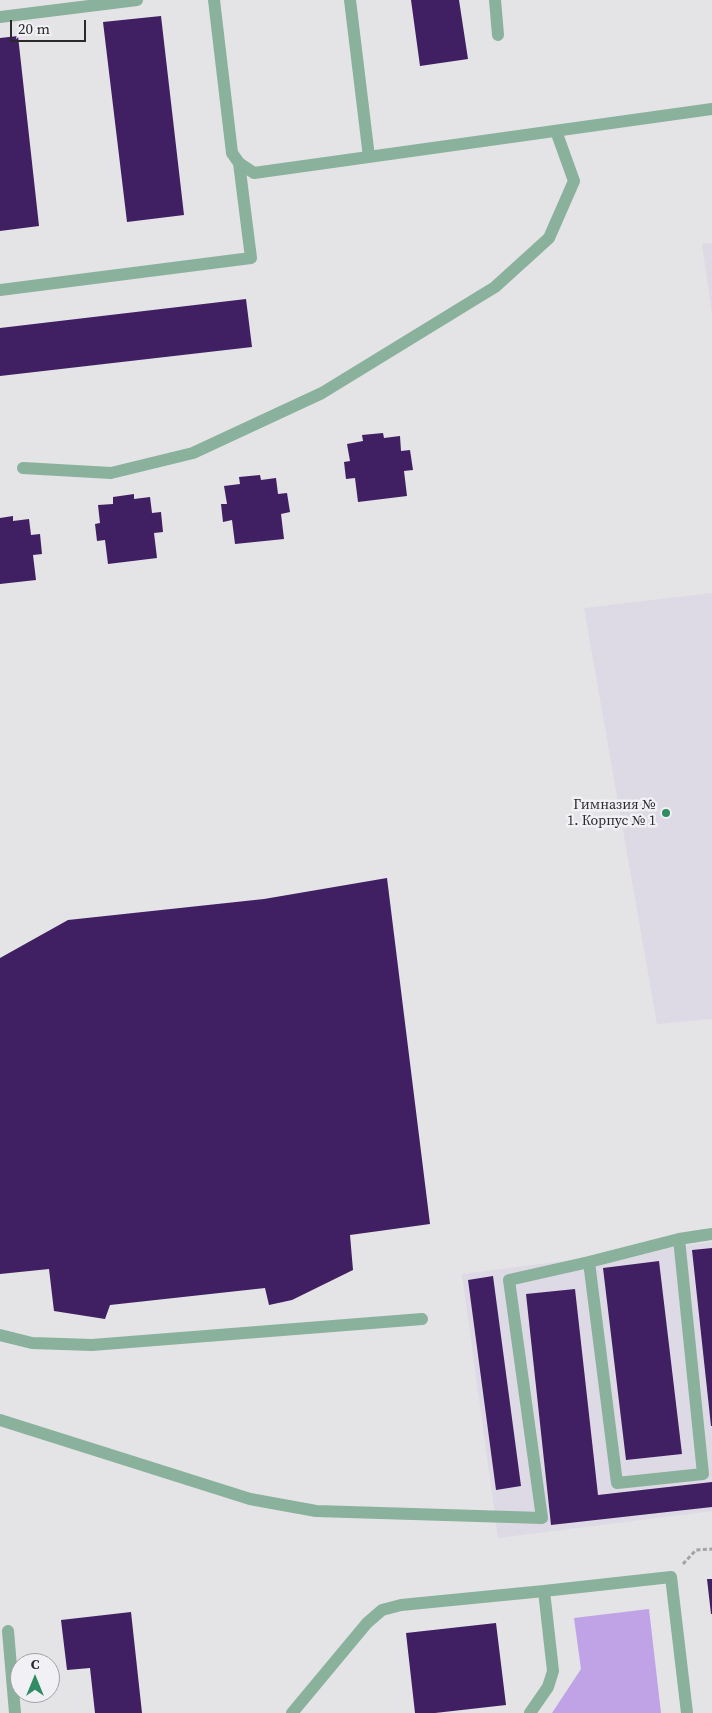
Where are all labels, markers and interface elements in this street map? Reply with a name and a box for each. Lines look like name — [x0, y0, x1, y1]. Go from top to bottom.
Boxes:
scale bar — [12, 10, 89, 42]
text: 20 m — [18, 18, 50, 39]
place label: Гимназия № 1. Корпус № 1 — [567, 797, 656, 830]
marker: Гимназия № 1. Корпус № 1 — [660, 807, 672, 819]
north arrow — [10, 1653, 60, 1703]
text: С — [31, 1654, 39, 1674]

